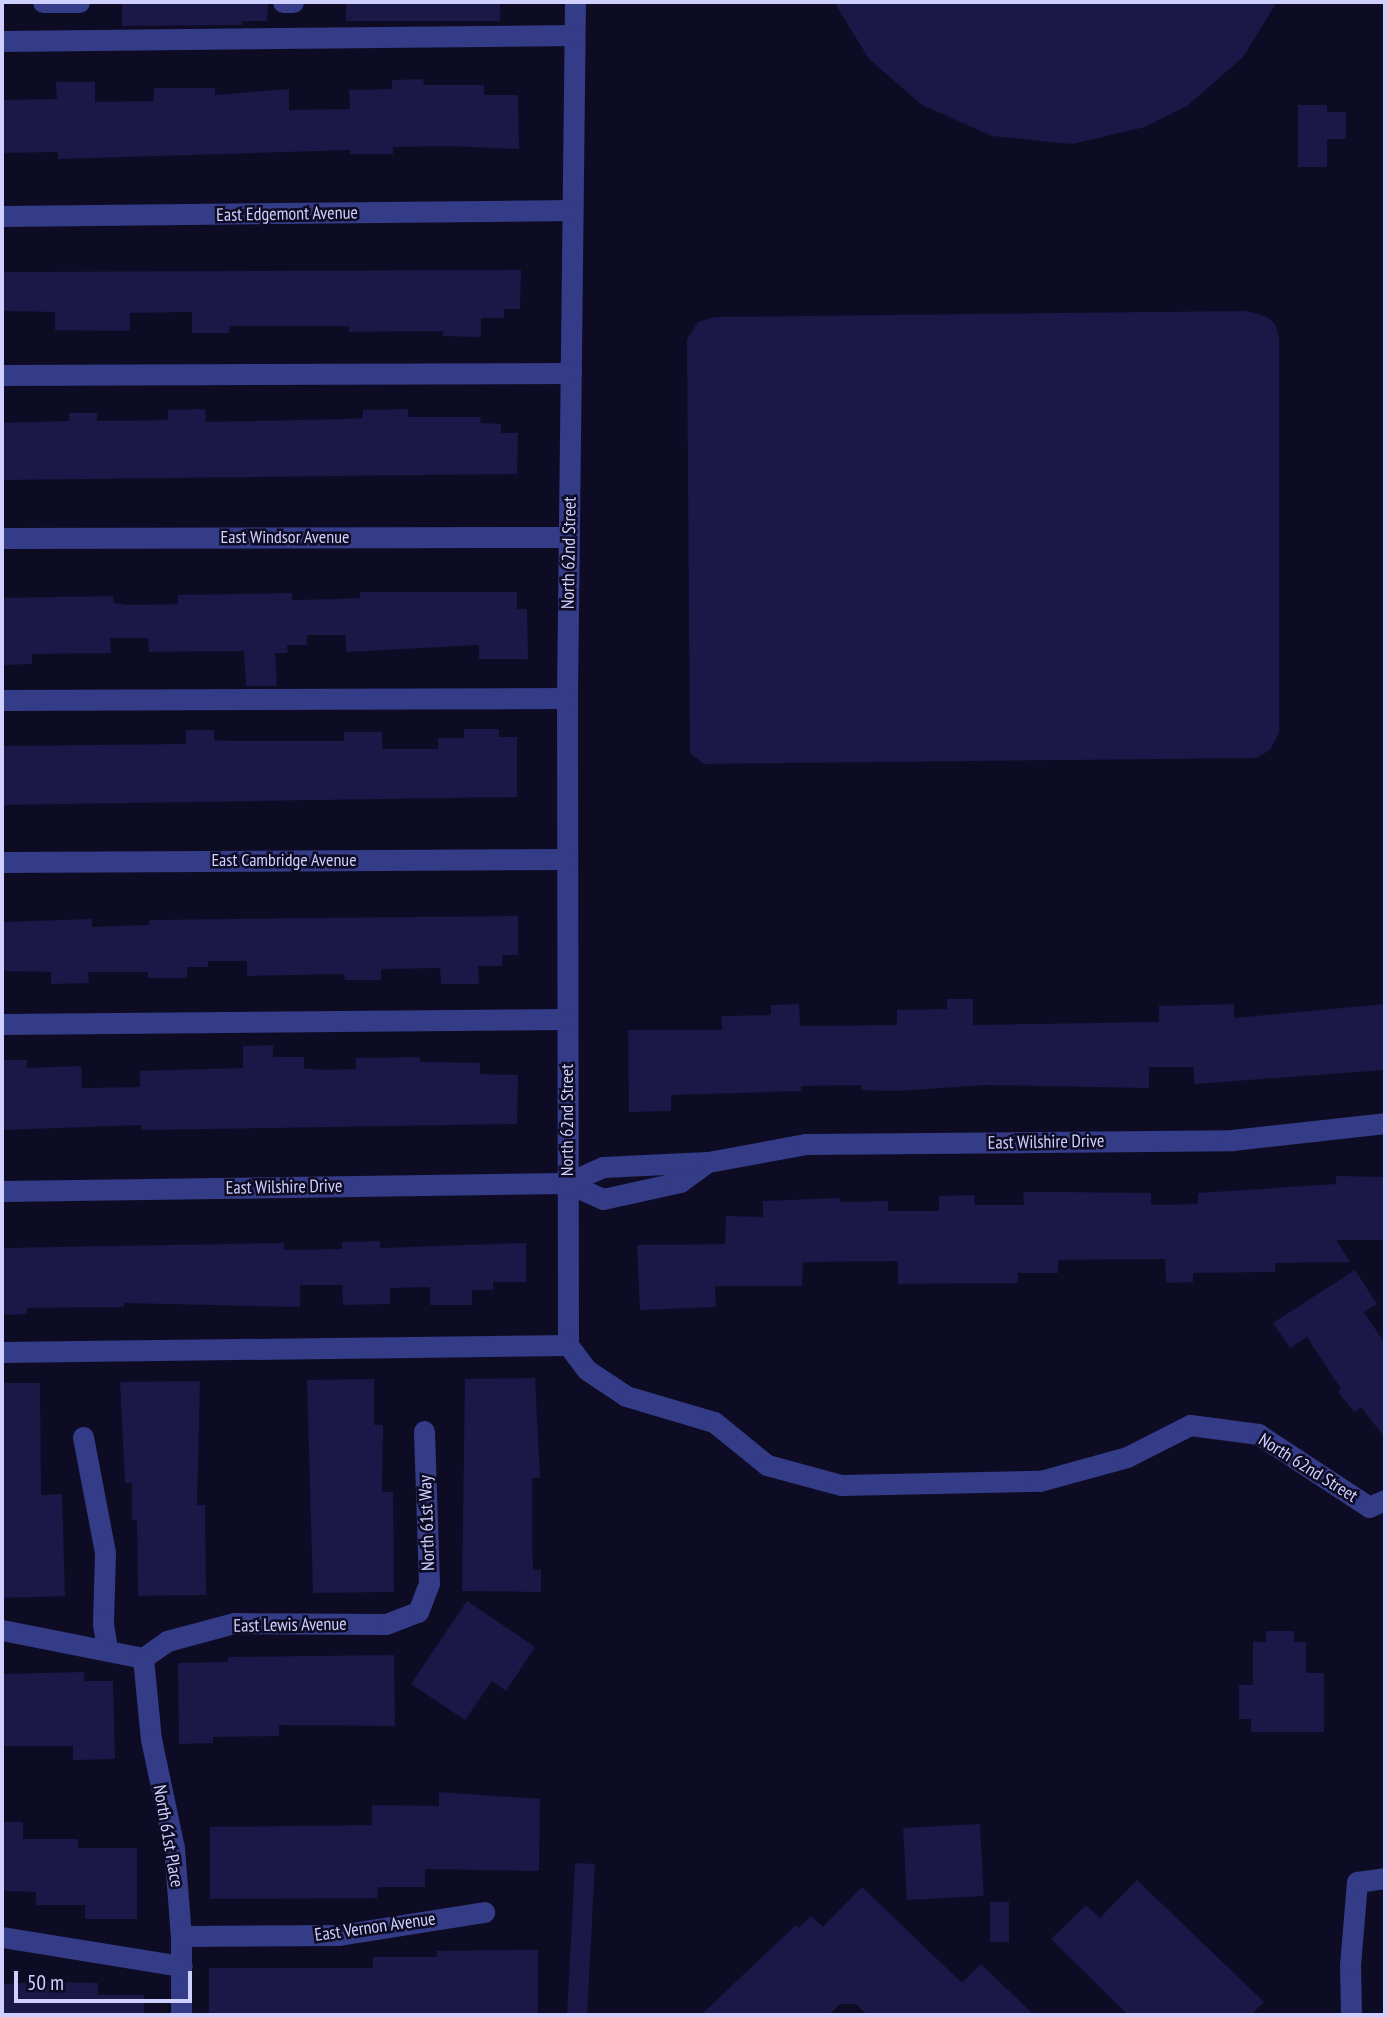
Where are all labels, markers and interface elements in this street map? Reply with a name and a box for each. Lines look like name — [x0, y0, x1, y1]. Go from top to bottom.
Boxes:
street label: East Edgemont Avenue — [216, 202, 358, 226]
street label: North 62nd Street — [557, 497, 581, 609]
street label: East Windsor Avenue — [220, 526, 350, 548]
street label: East Cambridge Avenue — [211, 849, 357, 871]
street label: North 62nd Street — [556, 1064, 578, 1176]
street label: East Wilshire Drive — [987, 1130, 1105, 1154]
street label: East Wilshire Drive — [225, 1175, 343, 1199]
street label: North 62nd Street — [1255, 1429, 1361, 1507]
street label: North 61st Way — [415, 1475, 439, 1571]
street label: East Lewis Avenue — [233, 1613, 347, 1637]
street label: North 61st Place — [148, 1783, 188, 1889]
street label: East Vernon Avenue — [313, 1908, 437, 1946]
scale bar — [18, 1958, 196, 2002]
text: 50 m — [27, 1969, 64, 1996]

